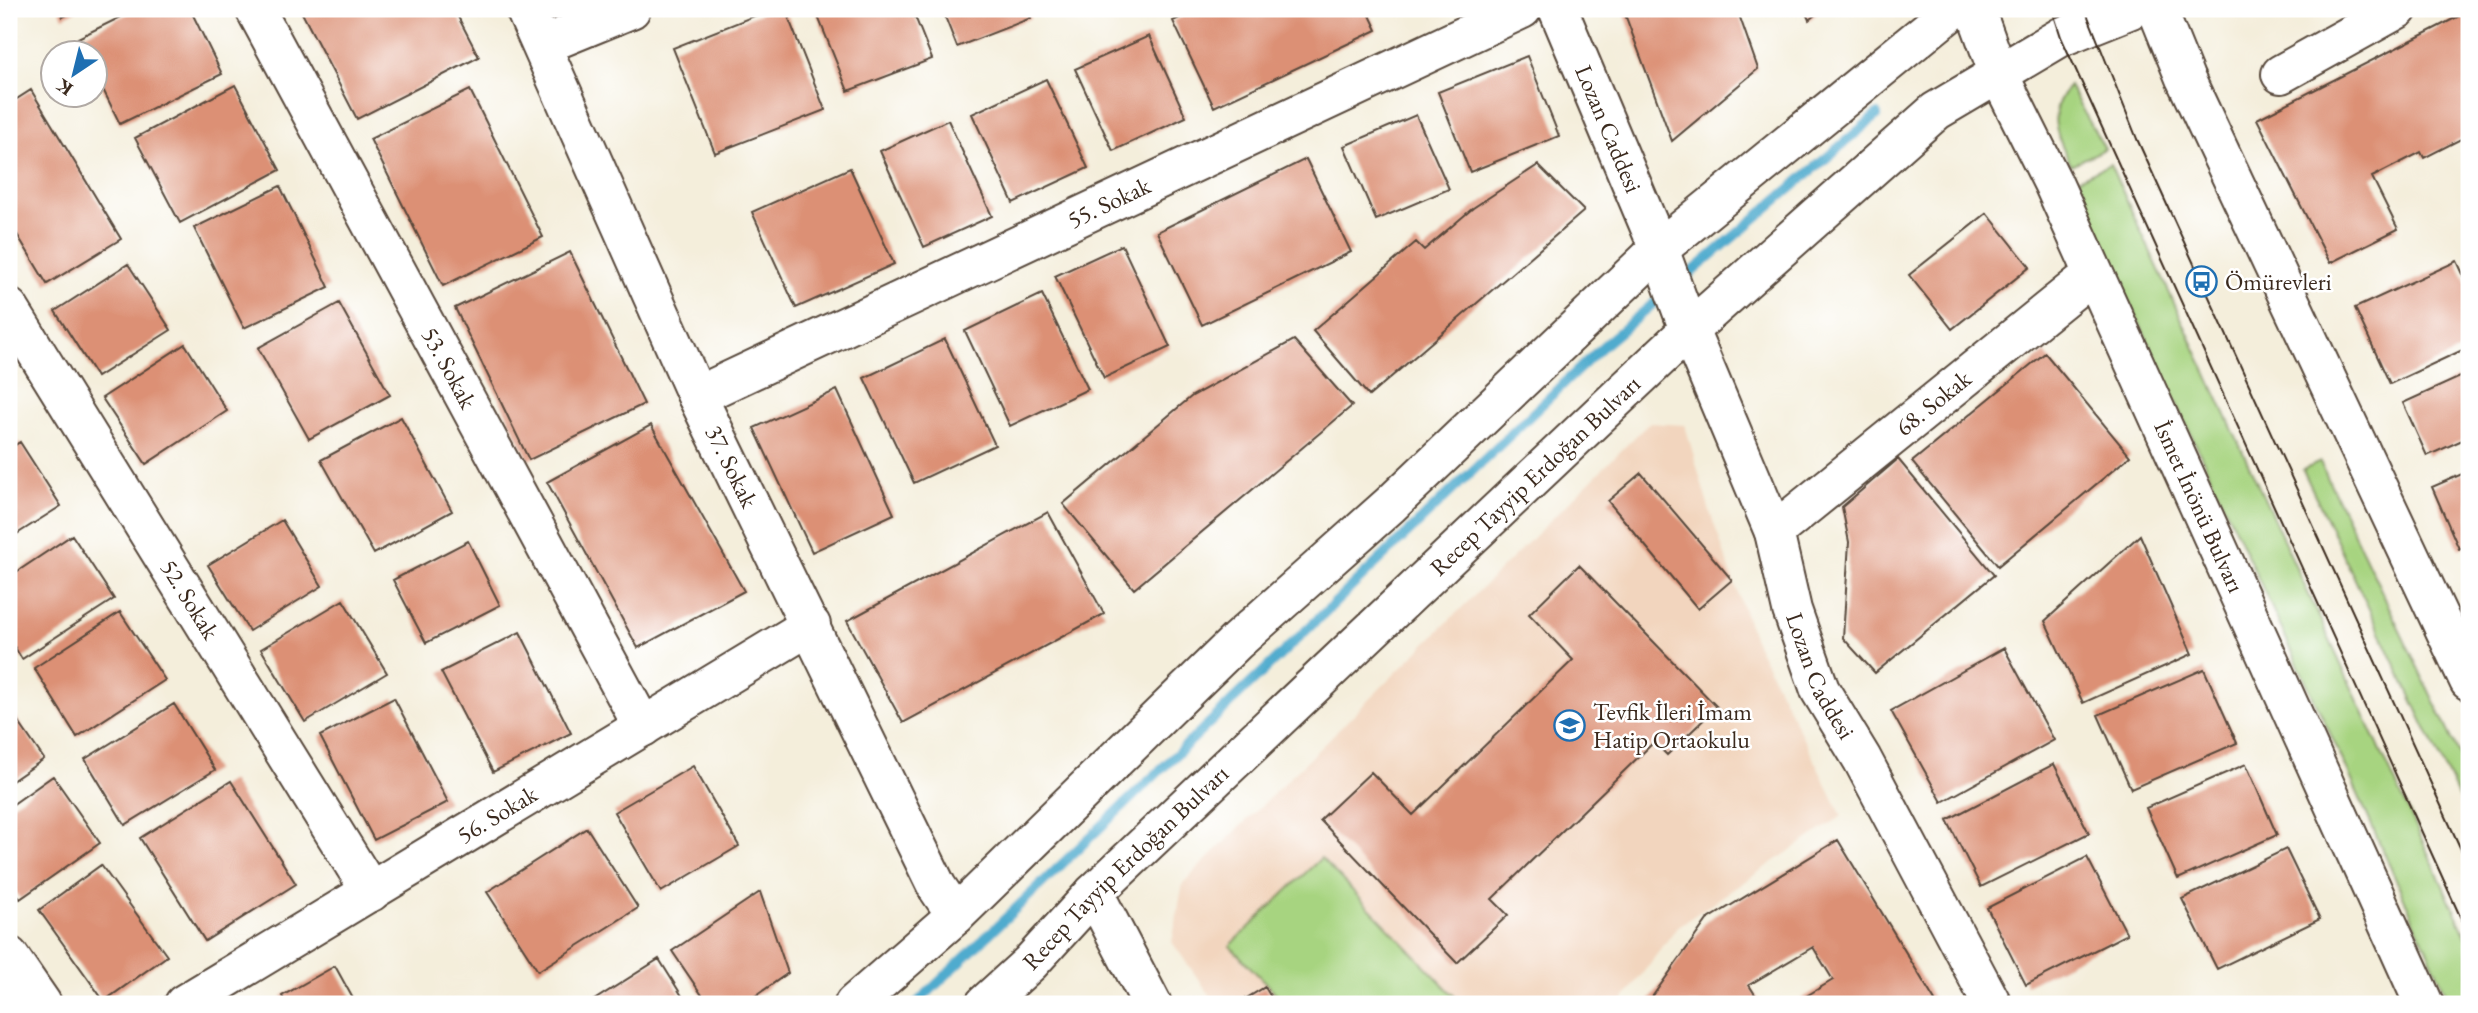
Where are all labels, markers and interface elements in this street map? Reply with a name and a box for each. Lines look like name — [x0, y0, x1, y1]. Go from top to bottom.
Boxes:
north arrow — [38, 38, 108, 108]
street label: Lozan Caddesi — [1568, 60, 1650, 197]
text: K — [51, 73, 78, 102]
street label: 55. Sokak — [1062, 169, 1156, 235]
bus stop icon: Ömürevleri — [2185, 265, 2219, 299]
place label: Ömürevleri — [2225, 266, 2332, 297]
street label: 53. Sokak — [415, 322, 484, 415]
street label: 68. Sokak — [1889, 362, 1978, 442]
street label: Recep Tayyip Erdoğan Bulvarı — [1423, 368, 1647, 582]
street label: İsmet İnönü Bulvarı — [2147, 415, 2252, 597]
street label: 37. Sokak — [699, 420, 766, 513]
street label: 52. Sokak — [154, 554, 227, 646]
street label: Lozan Caddesi — [1779, 608, 1862, 745]
place label: Tevfik İleri İmam Hatip Ortaokulu — [1593, 696, 1752, 755]
school or university icon: Tevfik İleri İmam Hatip Ortaokulu — [1553, 709, 1587, 743]
street label: Recep Tayyip Erdoğan Bulvarı — [1015, 758, 1235, 976]
street label: 56. Sokak — [451, 778, 543, 850]

